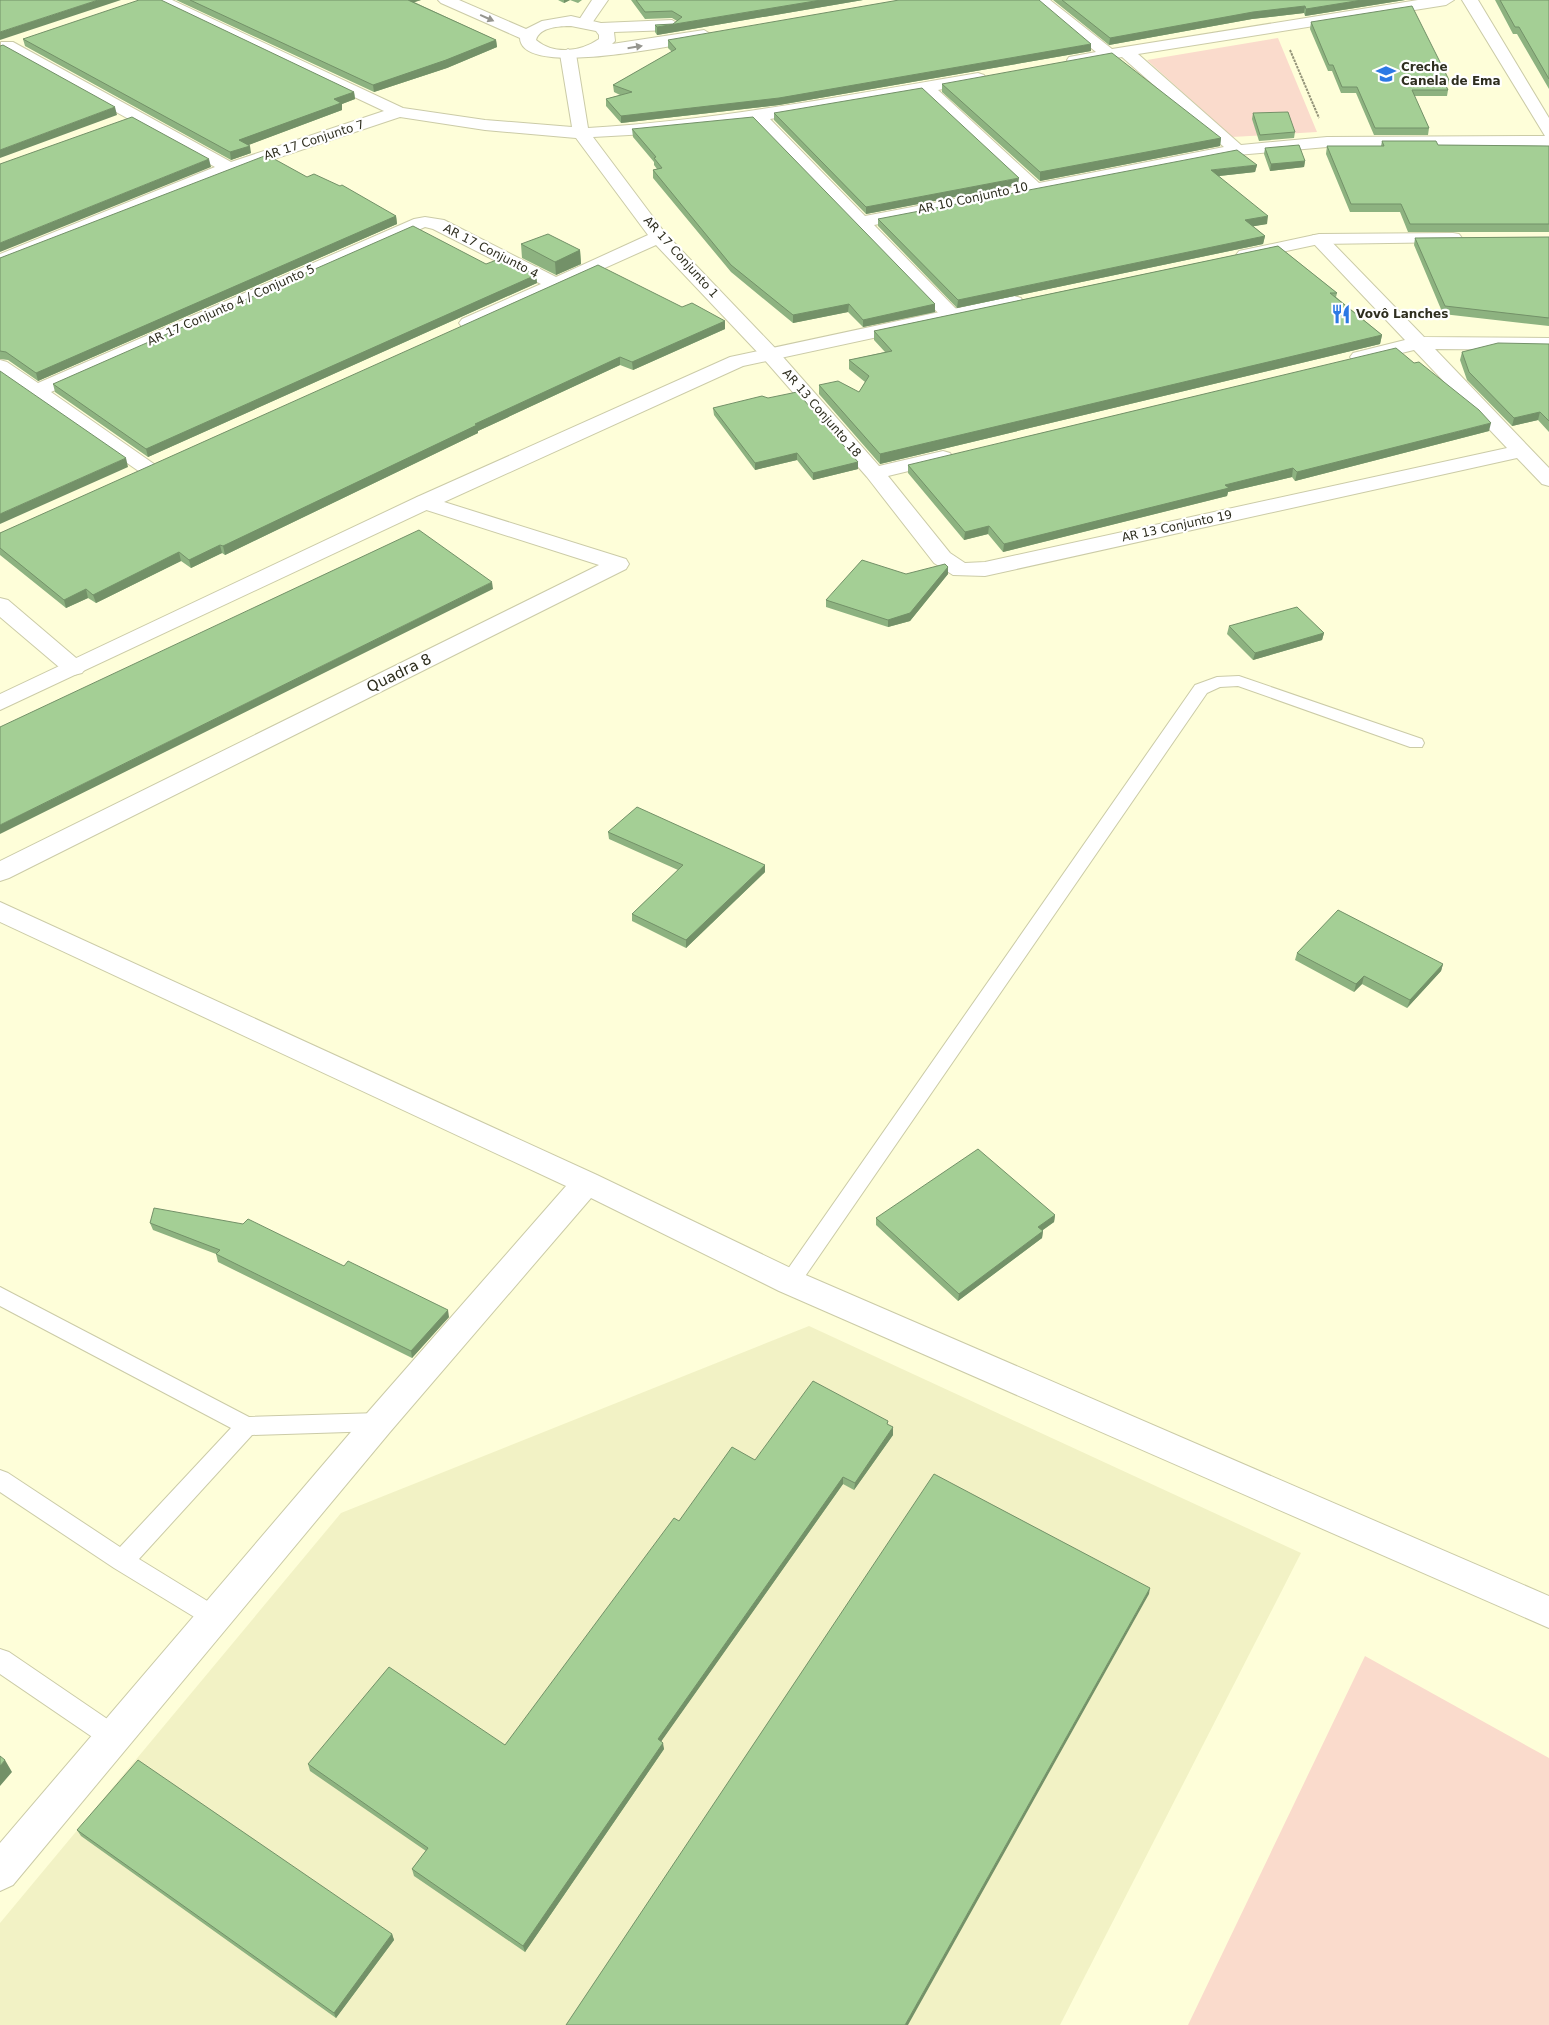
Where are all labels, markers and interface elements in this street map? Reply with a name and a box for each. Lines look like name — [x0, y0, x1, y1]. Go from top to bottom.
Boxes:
one-way arrow — [480, 15, 494, 23]
one-way arrow — [628, 42, 644, 50]
place label: Creche Canela de Ema — [1401, 60, 1501, 88]
school or university icon: Creche Canela de Ema — [1375, 63, 1397, 85]
street label: AR 17 Conjunto 7 — [262, 117, 366, 163]
street label: AR 10 Conjunto 10 — [917, 179, 1029, 217]
street label: AR 17 Conjunto 1 — [641, 213, 721, 301]
street label: AR 17 Conjunto 4 — [441, 221, 541, 281]
street label: AR 17 Conjunto 4 / Conjunto 5 — [145, 262, 317, 348]
restaurant icon: Vovô Lanches — [1330, 303, 1352, 325]
place label: Vovô Lanches — [1356, 307, 1448, 321]
street label: AR 13 Conjunto 18 — [780, 366, 864, 460]
street label: AR 13 Conjunto 19 — [1121, 507, 1233, 545]
street label: Quadra 8 — [364, 650, 434, 696]

